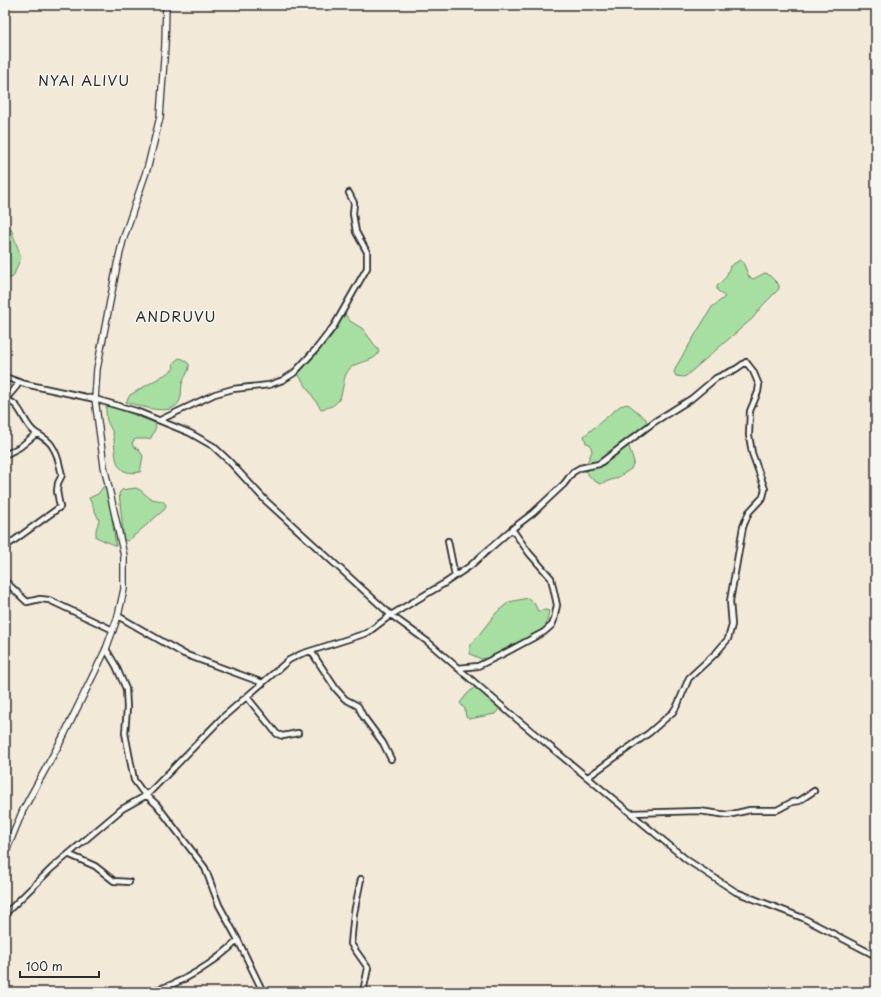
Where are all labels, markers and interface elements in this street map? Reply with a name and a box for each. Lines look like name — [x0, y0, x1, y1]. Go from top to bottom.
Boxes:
district label: NYAI ALIVU — [38, 70, 130, 91]
district label: ANDRUVU — [136, 306, 216, 327]
scale bar — [20, 953, 99, 979]
text: 100 m — [26, 957, 63, 975]

